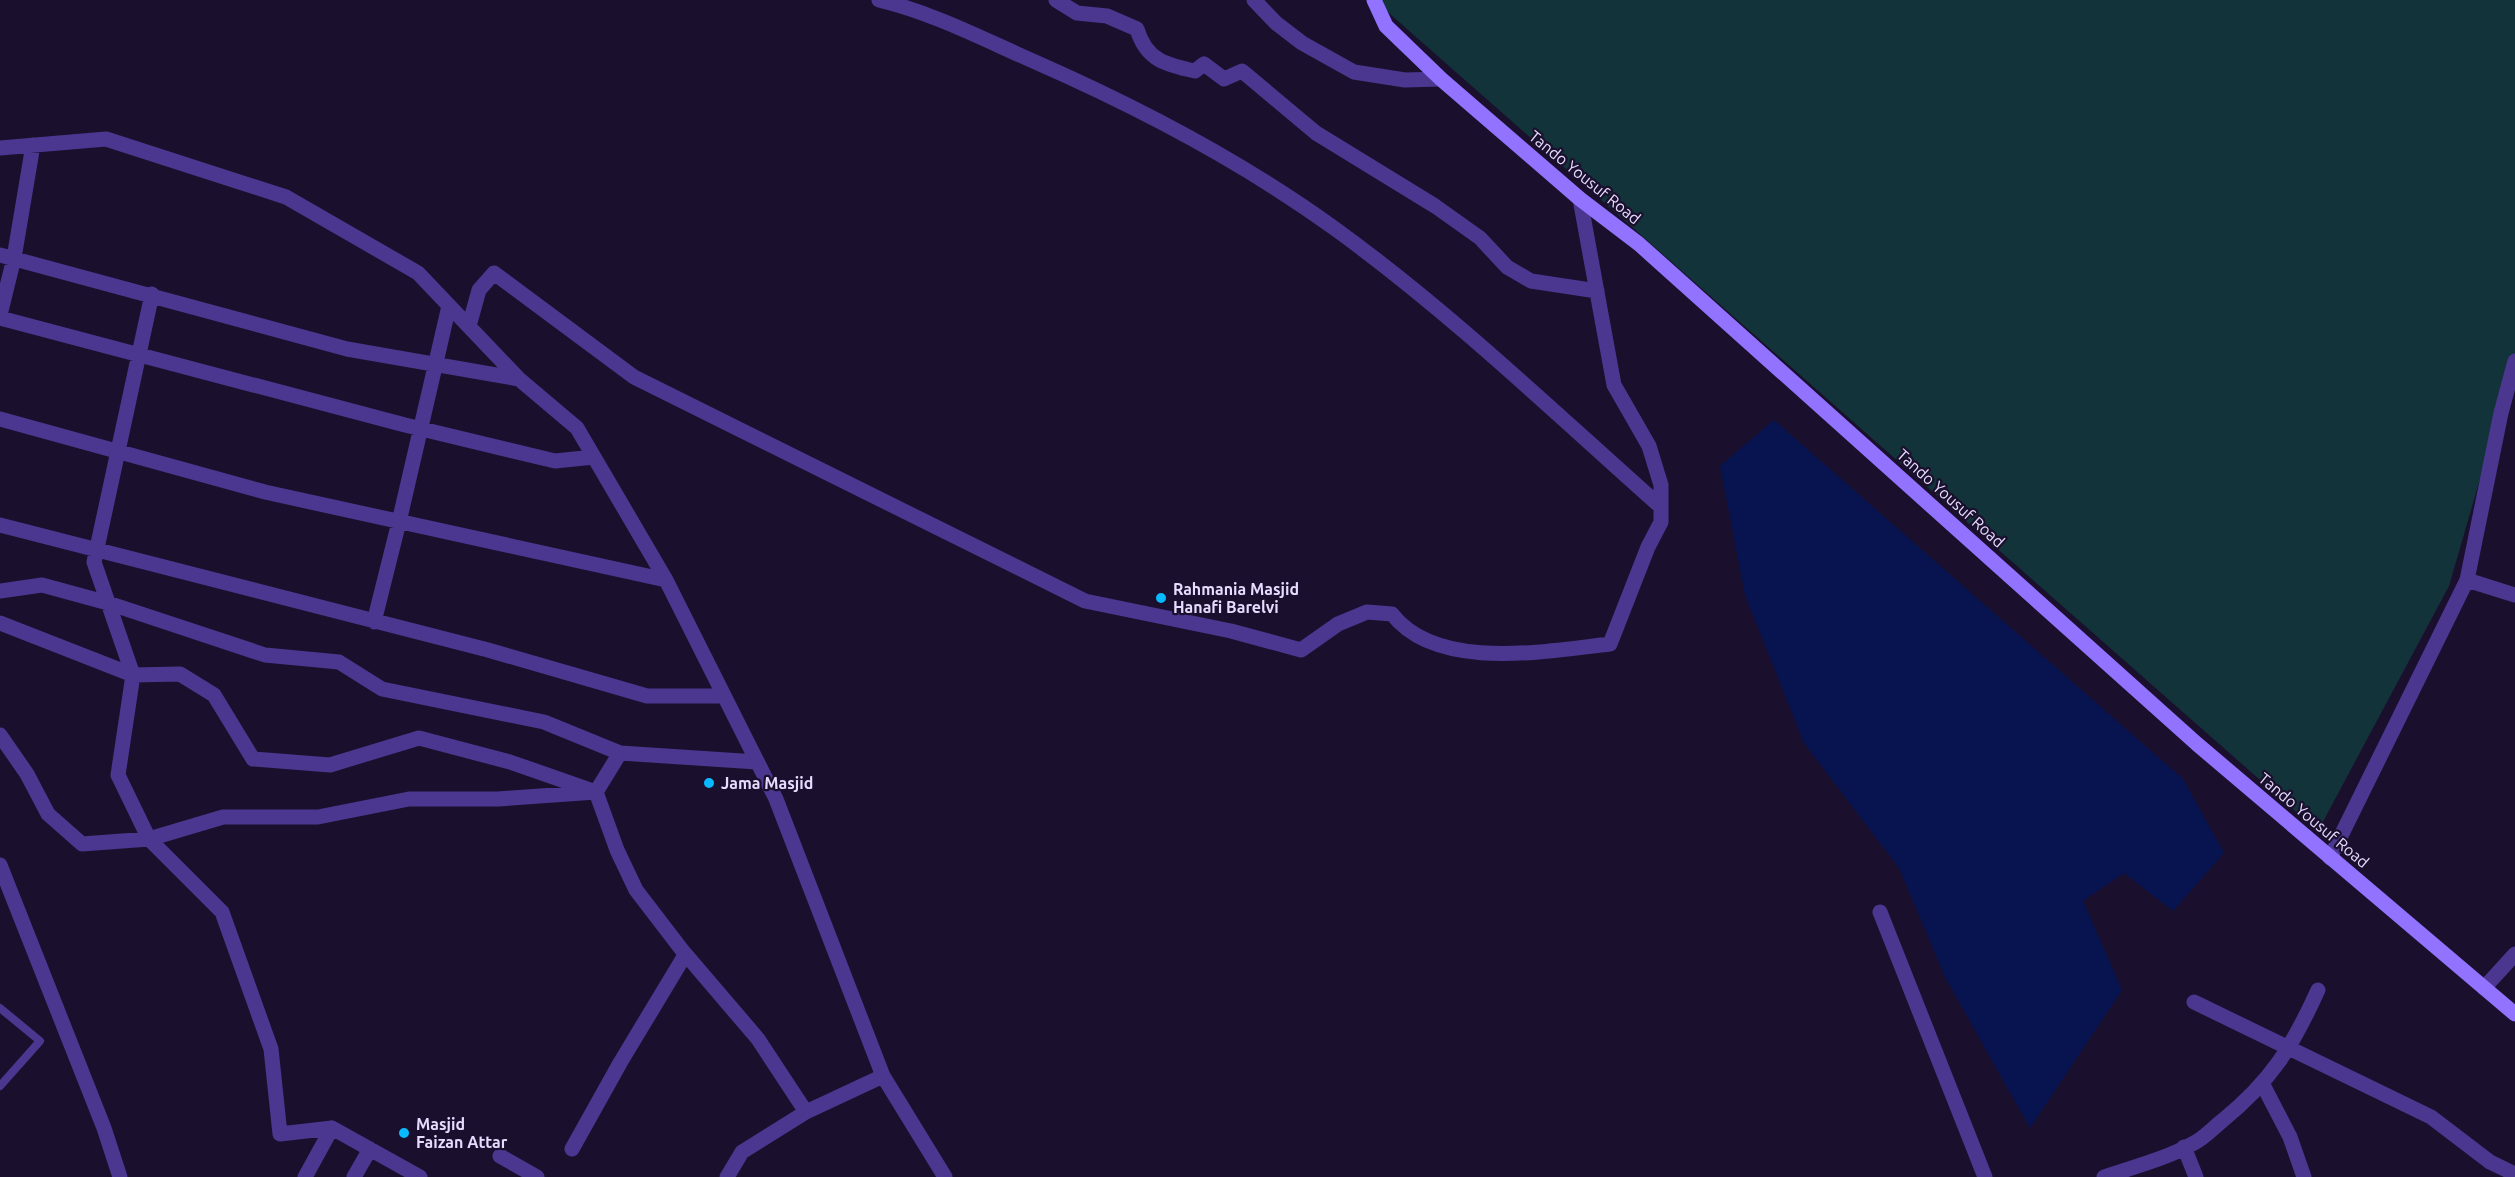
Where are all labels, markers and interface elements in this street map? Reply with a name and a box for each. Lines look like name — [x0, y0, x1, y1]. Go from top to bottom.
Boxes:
street label: Tando Yousuf Road — [1526, 127, 1644, 227]
street label: Tando Yousuf Road — [1894, 445, 2008, 551]
place label: Rahmania Masjid Hanafi Barelvi — [1173, 580, 1299, 616]
marker: Rahmania Masjid Hanafi Barelvi — [1154, 591, 1168, 605]
street label: Tando Yousuf Road — [2255, 769, 2373, 871]
place label: Jama Masjid — [721, 774, 813, 792]
marker: Jama Masjid — [702, 776, 716, 790]
place label: Masjid Faizan Attar — [416, 1115, 508, 1151]
marker: Masjid Faizan Attar — [397, 1126, 411, 1140]

